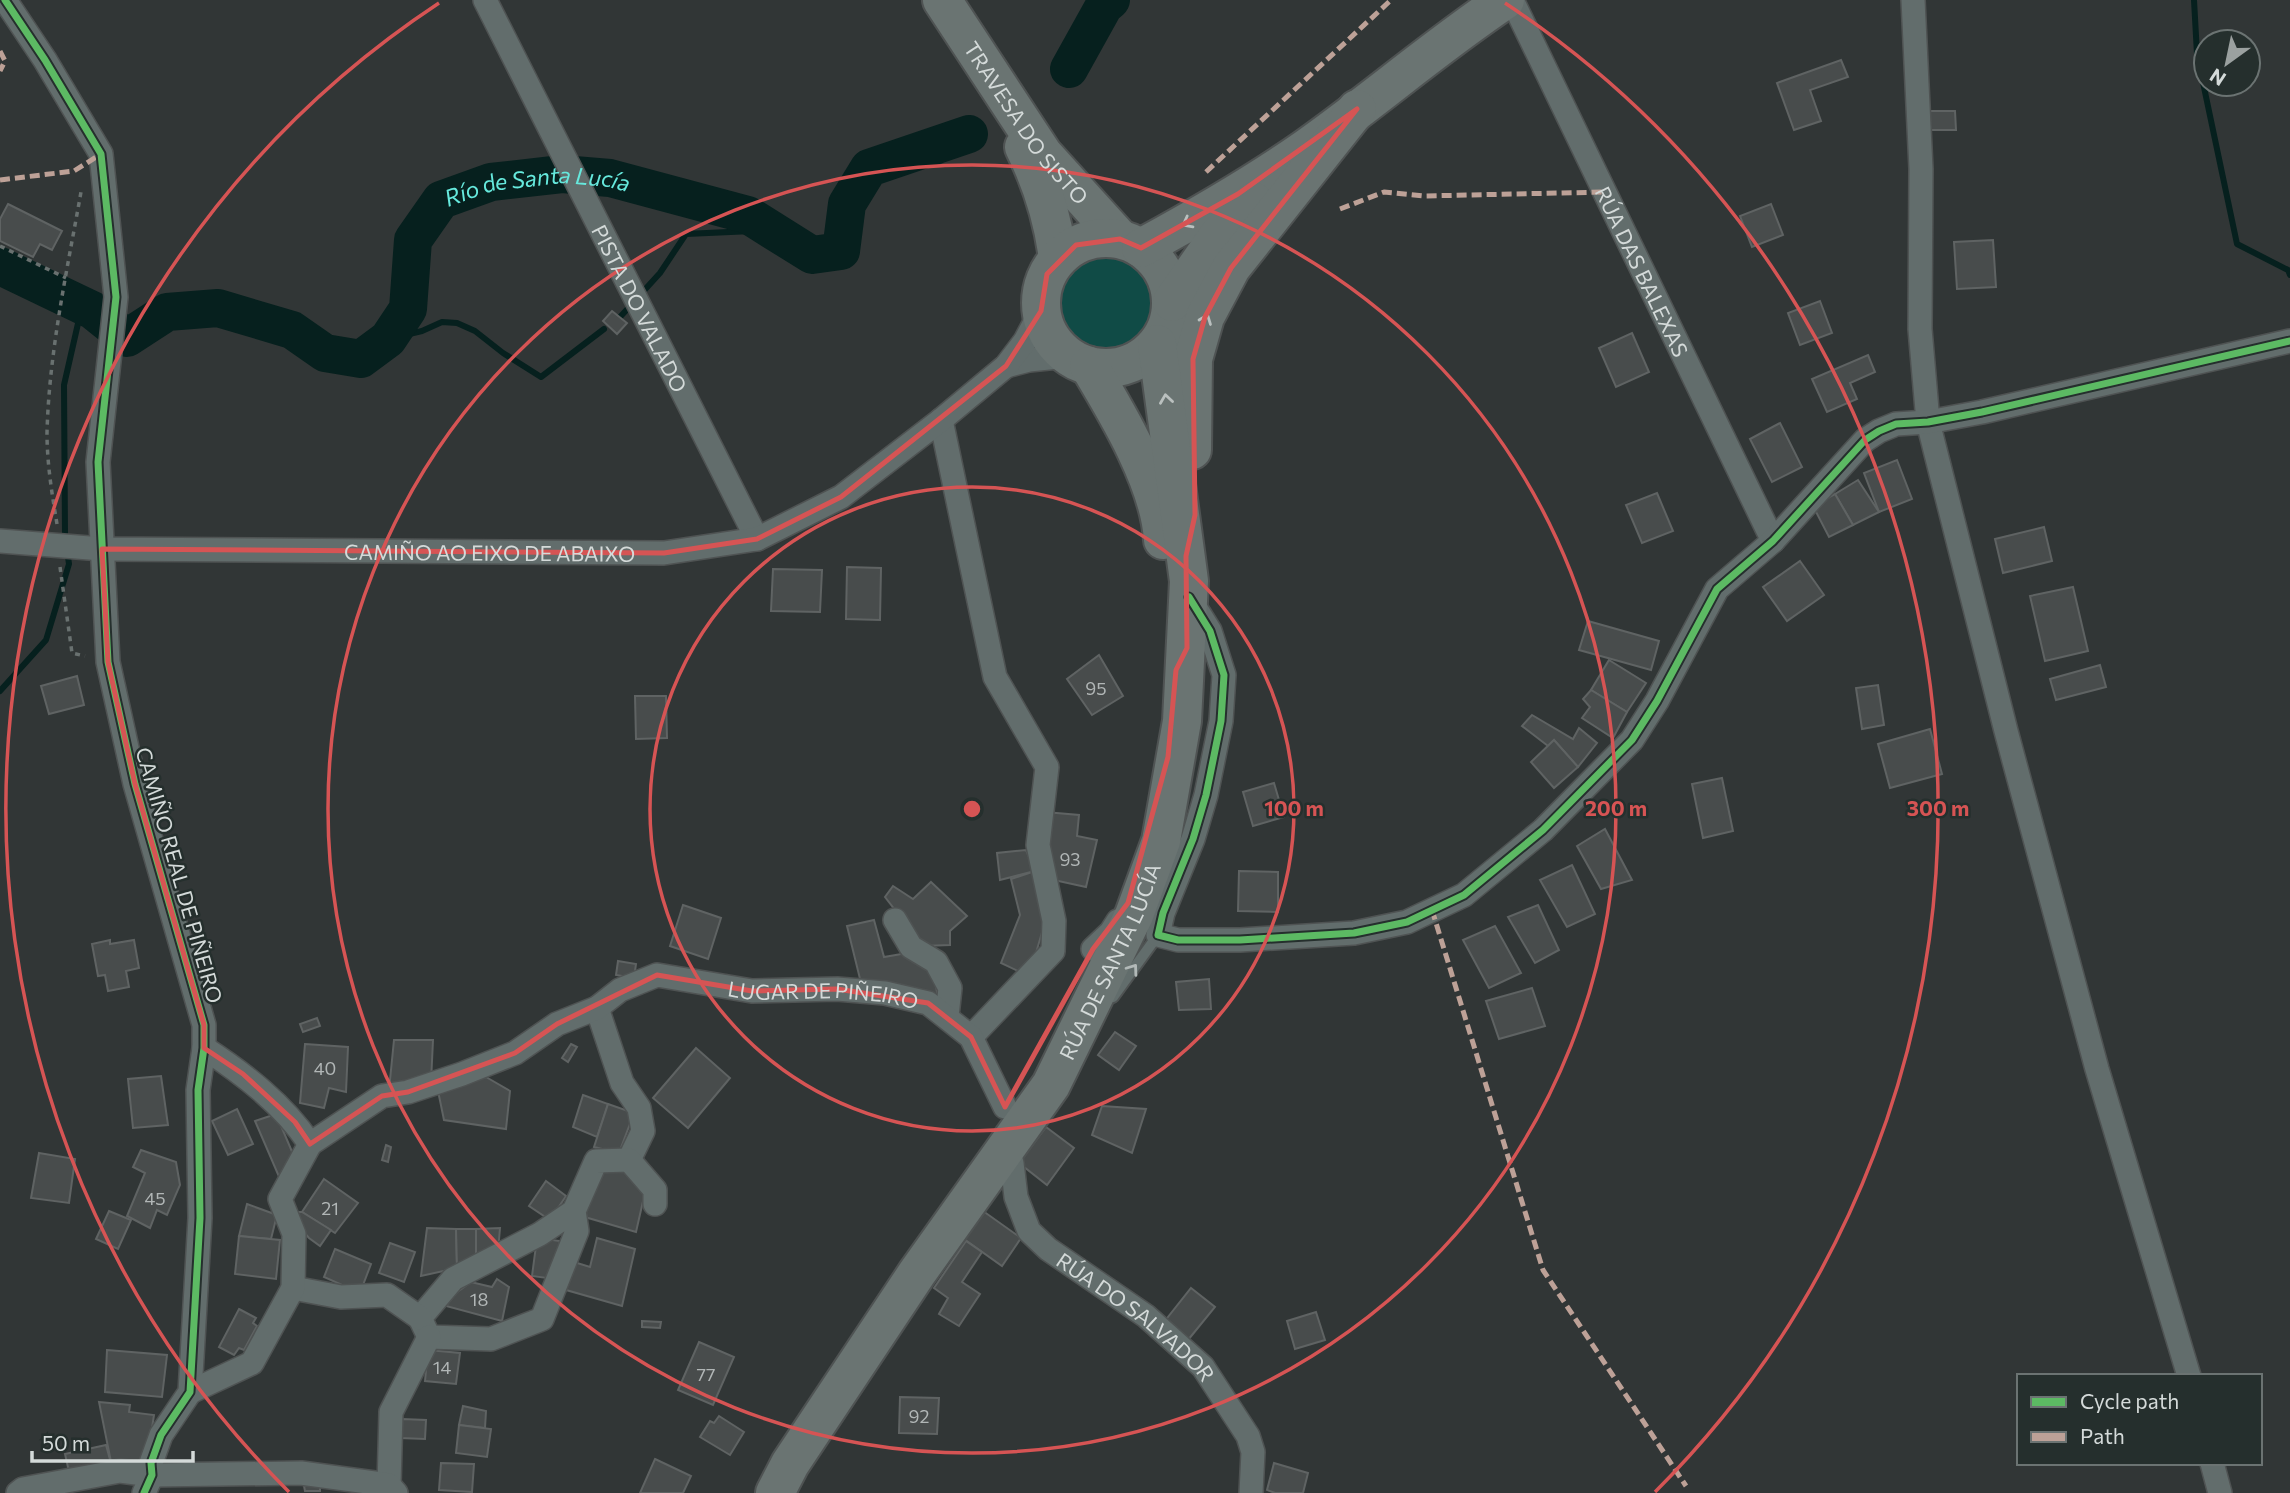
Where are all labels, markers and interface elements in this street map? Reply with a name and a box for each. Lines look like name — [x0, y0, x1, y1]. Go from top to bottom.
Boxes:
north arrow — [2192, 28, 2262, 98]
street label: TRAVESA DO SISTO — [960, 36, 1094, 209]
text: N — [2205, 64, 2230, 91]
water label: Río de Santa Lucía — [440, 160, 634, 212]
street label: RÚA DAS BALEXAS — [1591, 182, 1694, 360]
one-way arrow — [1182, 215, 1194, 228]
street label: PISTA DO VALADO — [588, 220, 693, 396]
one-way arrow — [1197, 314, 1211, 326]
one-way arrow — [1158, 393, 1173, 405]
street label: CAMIÑO AO EIXO DE ABAIXO — [344, 538, 635, 565]
house number: 95 — [1085, 677, 1107, 699]
street label: CAMIÑO REAL DE PIÑEIRO — [131, 744, 229, 1006]
text: 100 m — [1264, 795, 1324, 820]
text: 200 m — [1585, 795, 1647, 820]
text: 300 m — [1907, 795, 1969, 820]
centre of rings — [960, 797, 984, 821]
house number: 93 — [1059, 848, 1081, 870]
street label: RÚA DE SANTA LUCÍA — [1053, 859, 1165, 1063]
one-way arrow — [1125, 964, 1137, 977]
street label: LUGAR DE PIÑEIRO — [726, 975, 921, 1013]
house number: 40 — [314, 1057, 336, 1079]
house number: 45 — [144, 1187, 166, 1209]
house number: 21 — [321, 1197, 339, 1219]
street label: RÚA DO SALVADOR — [1052, 1247, 1221, 1385]
house number: 18 — [470, 1288, 488, 1310]
house number: 14 — [433, 1356, 451, 1378]
house number: 77 — [696, 1363, 716, 1385]
legend — [2017, 1374, 2262, 1465]
text: Cycle path — [2080, 1388, 2179, 1413]
house number: 92 — [909, 1405, 929, 1427]
scale bar — [32, 1420, 192, 1464]
text: Path — [2080, 1423, 2125, 1448]
text: 50 m — [42, 1430, 90, 1455]

